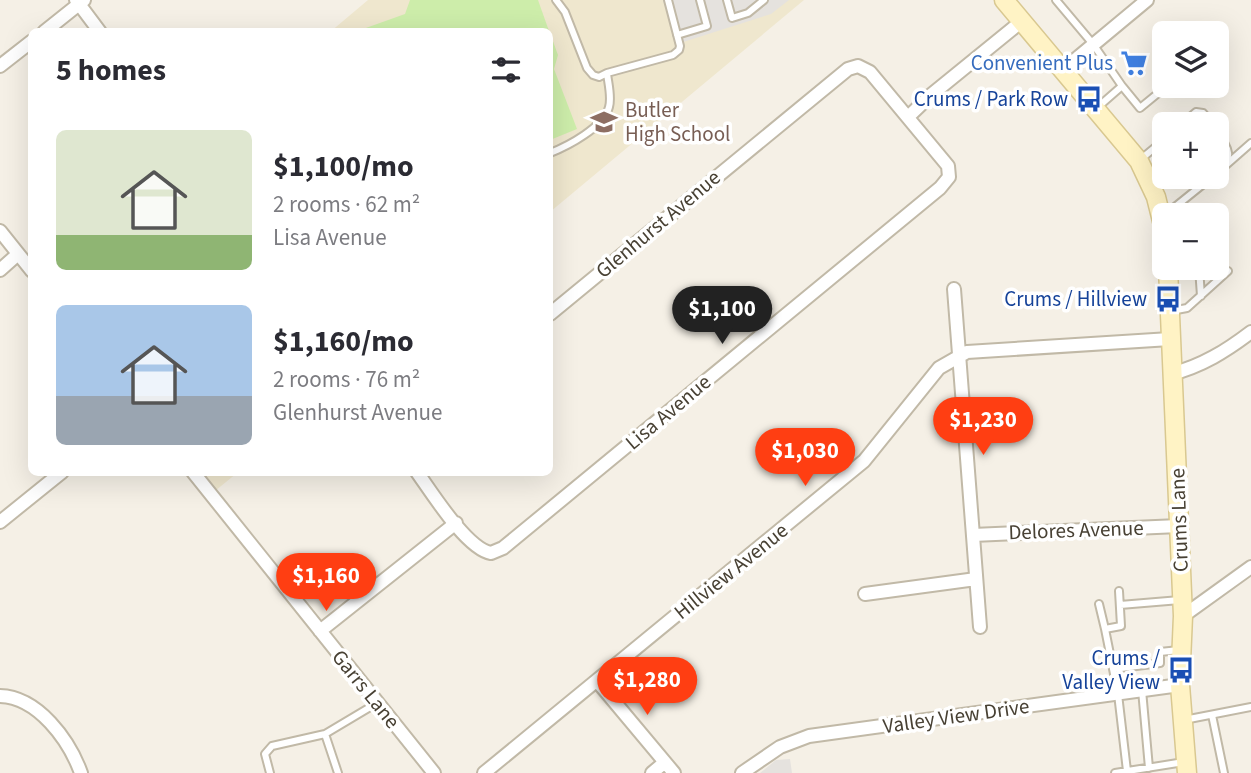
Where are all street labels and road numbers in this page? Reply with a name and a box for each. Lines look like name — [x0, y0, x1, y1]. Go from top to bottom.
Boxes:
street label: Glenhurst Avenue — [589, 163, 727, 285]
street label: Lisa Avenue — [619, 367, 717, 457]
street label: Crums Lane — [1162, 468, 1196, 572]
street label: Delores Avenue — [1008, 513, 1144, 547]
street label: Hillview Avenue — [668, 516, 794, 626]
street label: Garrs Lane — [325, 643, 407, 735]
street label: Valley View Drive — [881, 691, 1031, 741]

